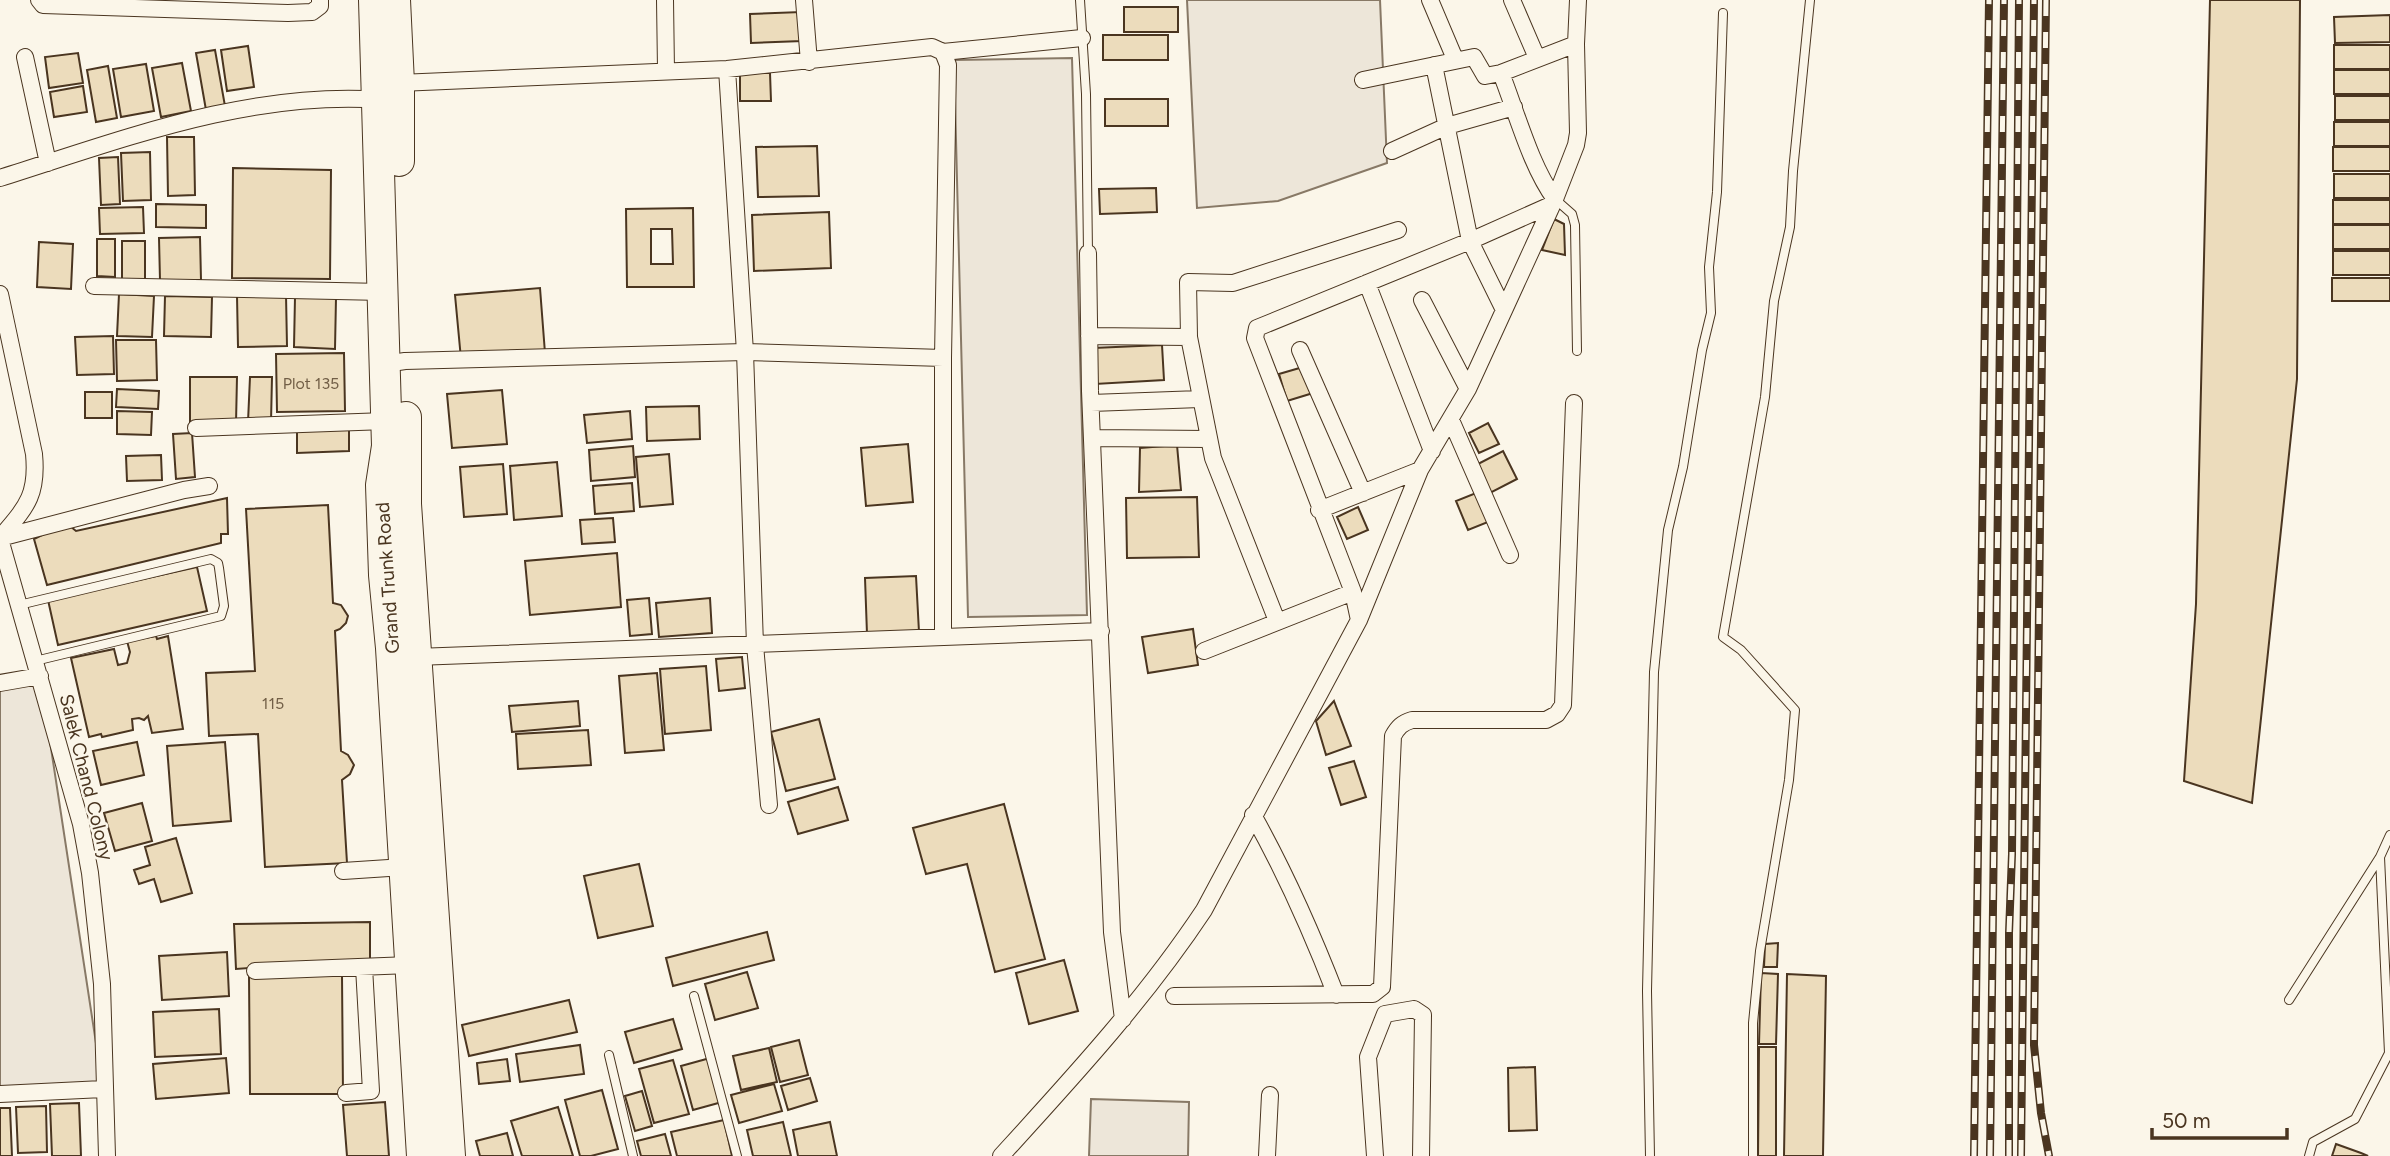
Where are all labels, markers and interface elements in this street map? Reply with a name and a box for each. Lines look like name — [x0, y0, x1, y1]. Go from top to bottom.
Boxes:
house number: Plot 135 — [283, 374, 339, 393]
street label: Grand Trunk Road — [371, 501, 404, 655]
street label: Salek Chand Colony — [55, 692, 118, 863]
house number: 115 — [262, 694, 284, 713]
scale bar — [2152, 1096, 2287, 1140]
text: 50 m — [2162, 1108, 2211, 1133]

